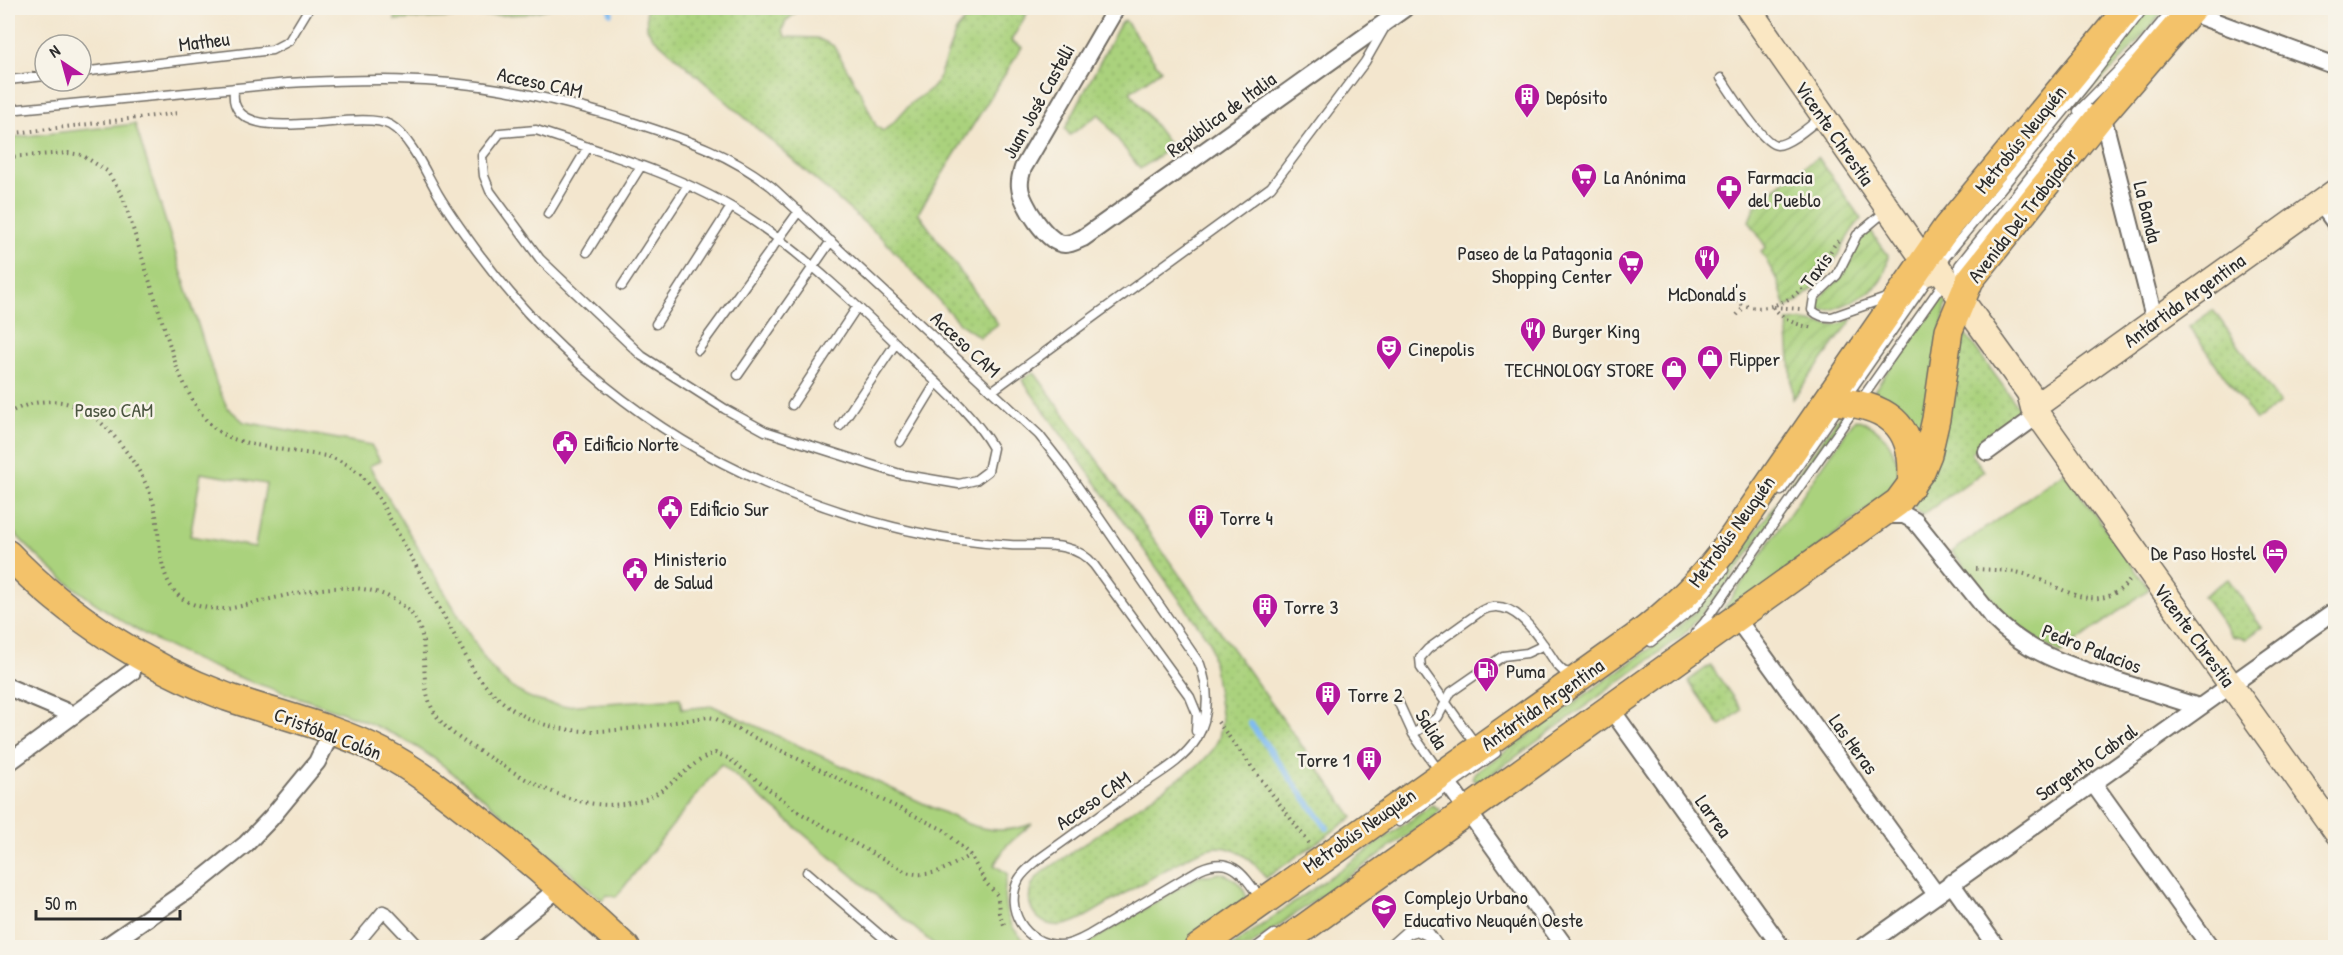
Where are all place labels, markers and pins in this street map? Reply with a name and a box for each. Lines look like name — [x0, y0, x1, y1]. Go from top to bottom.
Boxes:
building icon: Depósito — [1512, 81, 1542, 119]
place label: Depósito — [1546, 83, 1607, 110]
supermarket icon: La Anónima — [1569, 161, 1599, 199]
place label: La Anónima — [1604, 163, 1686, 190]
place label: Farmacia del Pueblo — [1747, 163, 1821, 213]
pharmacy icon: Farmacia del Pueblo — [1714, 173, 1744, 211]
place label: Paseo de la Patagonia Shopping Center — [1458, 239, 1612, 289]
restaurant icon: McDonald's — [1692, 243, 1722, 281]
supermarket icon: Paseo de la Patagonia Shopping Center — [1616, 248, 1646, 286]
place label: McDonald's — [1668, 280, 1746, 307]
restaurant icon: Burger King — [1518, 315, 1548, 353]
place label: Burger King — [1552, 317, 1640, 344]
theatre icon: Cinepolis — [1374, 333, 1404, 371]
place label: Cinepolis — [1408, 335, 1475, 362]
shop icon: Flipper — [1695, 343, 1725, 381]
place label: Flipper — [1729, 345, 1780, 372]
shop icon: TECHNOLOGY STORE — [1659, 354, 1689, 392]
place label: TECHNOLOGY STORE — [1505, 356, 1654, 383]
public building icon: Edificio Norte — [550, 428, 580, 466]
place label: Edificio Norte — [584, 430, 679, 457]
public building icon: Edificio Sur — [655, 493, 685, 531]
place label: Edificio Sur — [690, 495, 769, 522]
building icon: Torre 4 — [1186, 502, 1216, 540]
place label: Torre 4 — [1220, 504, 1273, 531]
hotel icon: De Paso Hostel — [2260, 537, 2290, 575]
place label: De Paso Hostel — [2151, 539, 2257, 566]
place label: Ministerio de Salud — [654, 545, 727, 595]
public building icon: Ministerio de Salud — [620, 555, 650, 593]
building icon: Torre 3 — [1250, 591, 1280, 629]
place label: Torre 3 — [1284, 593, 1338, 620]
fuel station icon: Puma — [1471, 655, 1501, 693]
place label: Puma — [1506, 657, 1545, 684]
building icon: Torre 2 — [1313, 679, 1343, 717]
place label: Torre 2 — [1348, 681, 1403, 708]
building icon: Torre 1 — [1354, 744, 1384, 782]
place label: Torre 1 — [1297, 746, 1350, 773]
place label: Complejo Urbano Educativo Neuquén Oeste — [1404, 883, 1583, 933]
school or university icon: Complejo Urbano Educativo Neuquén Oeste — [1369, 892, 1399, 930]

